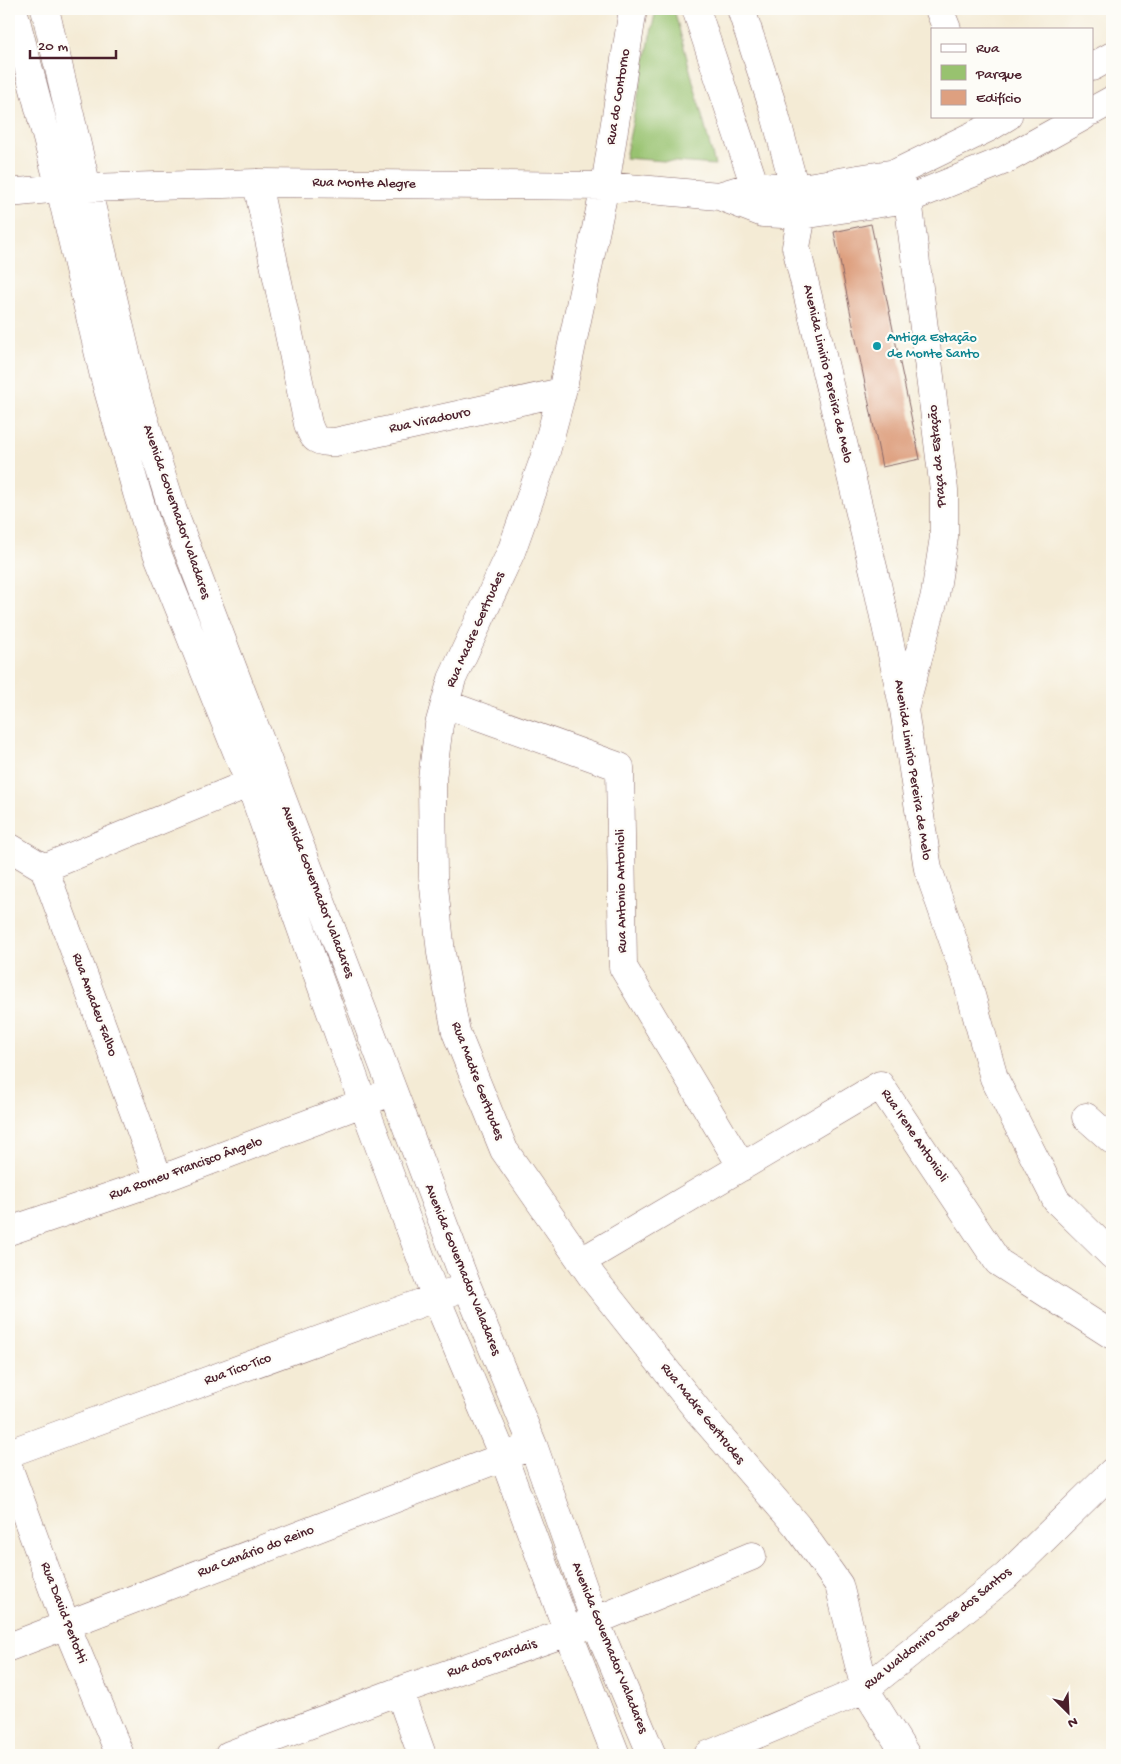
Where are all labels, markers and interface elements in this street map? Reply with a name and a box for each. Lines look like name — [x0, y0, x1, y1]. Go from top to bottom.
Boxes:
scale bar — [30, 28, 116, 60]
legend — [931, 28, 1094, 118]
text: 20 m — [38, 38, 68, 56]
text: Rua — [976, 40, 1000, 58]
street label: Rua do Contorno — [603, 48, 635, 146]
text: Parque — [975, 66, 1022, 84]
text: Edifício — [976, 90, 1022, 108]
street label: Rua Monte Alegre — [312, 175, 417, 193]
street label: Avenida Limirio Pereira de Melo — [798, 283, 856, 465]
place label: Antiga Estação de Monte Santo — [887, 330, 980, 363]
marker: Antiga Estação de Monte Santo — [871, 340, 883, 352]
street label: Rua Viradouro — [388, 404, 472, 438]
street label: Praça da Estação — [925, 404, 951, 509]
street label: Avenida Governador Valadares — [138, 423, 214, 602]
street label: Rua Madre Gertrudes — [443, 569, 510, 691]
street label: Avenida Limirio Pereira de Melo — [889, 678, 935, 862]
street label: Avenida Governador Valadares — [276, 804, 358, 981]
street label: Rua Antonio Antonioli — [612, 829, 632, 953]
street label: Rua Amadeu Falbo — [67, 951, 121, 1059]
street label: Rua Madre Gertrudes — [447, 1020, 508, 1143]
street label: Rua Irene Antonioli — [877, 1086, 951, 1186]
street label: Rua Romeu Francisco Ângelo — [107, 1132, 265, 1205]
street label: Avenida Governador Valadares — [420, 1182, 504, 1359]
street label: Rua Tico-Tico — [202, 1350, 274, 1390]
street label: Rua Madre Gertrudes — [656, 1360, 748, 1469]
street label: Rua Canário do Reino — [195, 1522, 317, 1582]
street label: Rua David Perlotti — [36, 1560, 90, 1666]
street label: Avenida Governador Valadares — [567, 1560, 651, 1737]
street label: Rua Waldomiro Jose dos Santos — [861, 1564, 1016, 1694]
street label: Rua dos Pardais — [445, 1635, 540, 1682]
north arrow — [1044, 1686, 1094, 1736]
text: N — [1065, 1712, 1080, 1731]

